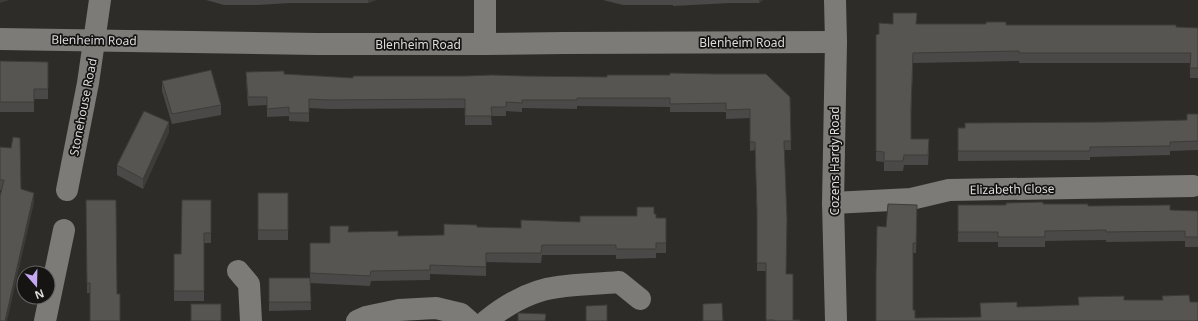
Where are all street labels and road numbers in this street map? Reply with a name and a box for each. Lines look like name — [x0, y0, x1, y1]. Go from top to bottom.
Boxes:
street label: Blenheim Road — [51, 31, 137, 49]
street label: Blenheim Road — [699, 34, 785, 51]
street label: Blenheim Road — [375, 36, 461, 53]
street label: Stonehouse Road — [65, 57, 101, 157]
street label: Cozens Hardy Road — [826, 106, 843, 216]
street label: Elizabeth Close — [969, 180, 1055, 198]

